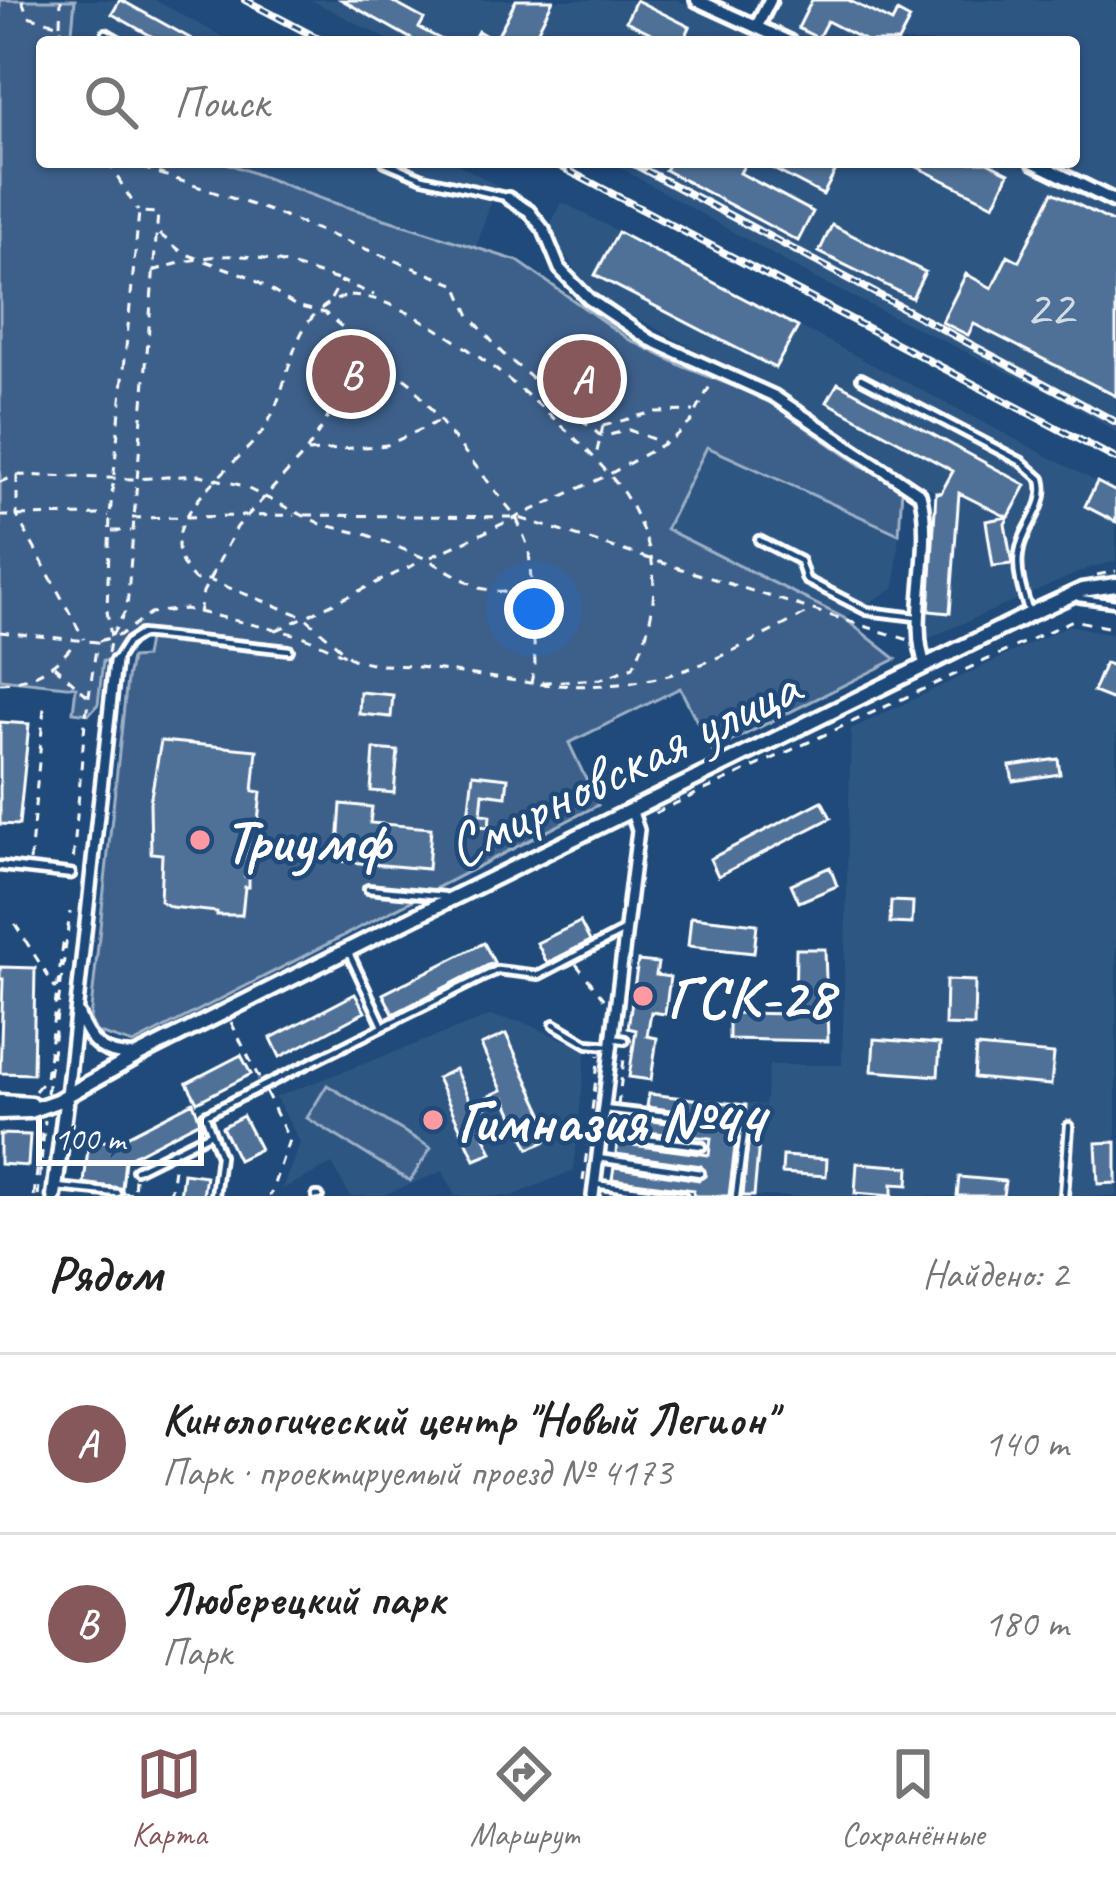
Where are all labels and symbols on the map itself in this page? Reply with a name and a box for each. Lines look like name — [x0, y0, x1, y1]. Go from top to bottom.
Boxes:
house number: 22 — [1025, 273, 1077, 341]
pin: B — [312, 329, 390, 419]
pin: A — [543, 334, 621, 424]
your location — [504, 579, 564, 639]
street label: Смирновская улица — [433, 647, 815, 885]
place label: Триумф — [224, 803, 394, 879]
marker: Триумф — [187, 827, 213, 853]
place label: ГСК-28 — [667, 959, 840, 1035]
marker: ГСК-28 — [630, 983, 656, 1009]
place label: Гимназия №44 — [457, 1083, 771, 1159]
marker: Гимназия №44 — [420, 1107, 446, 1133]
scale bar — [36, 1112, 204, 1165]

